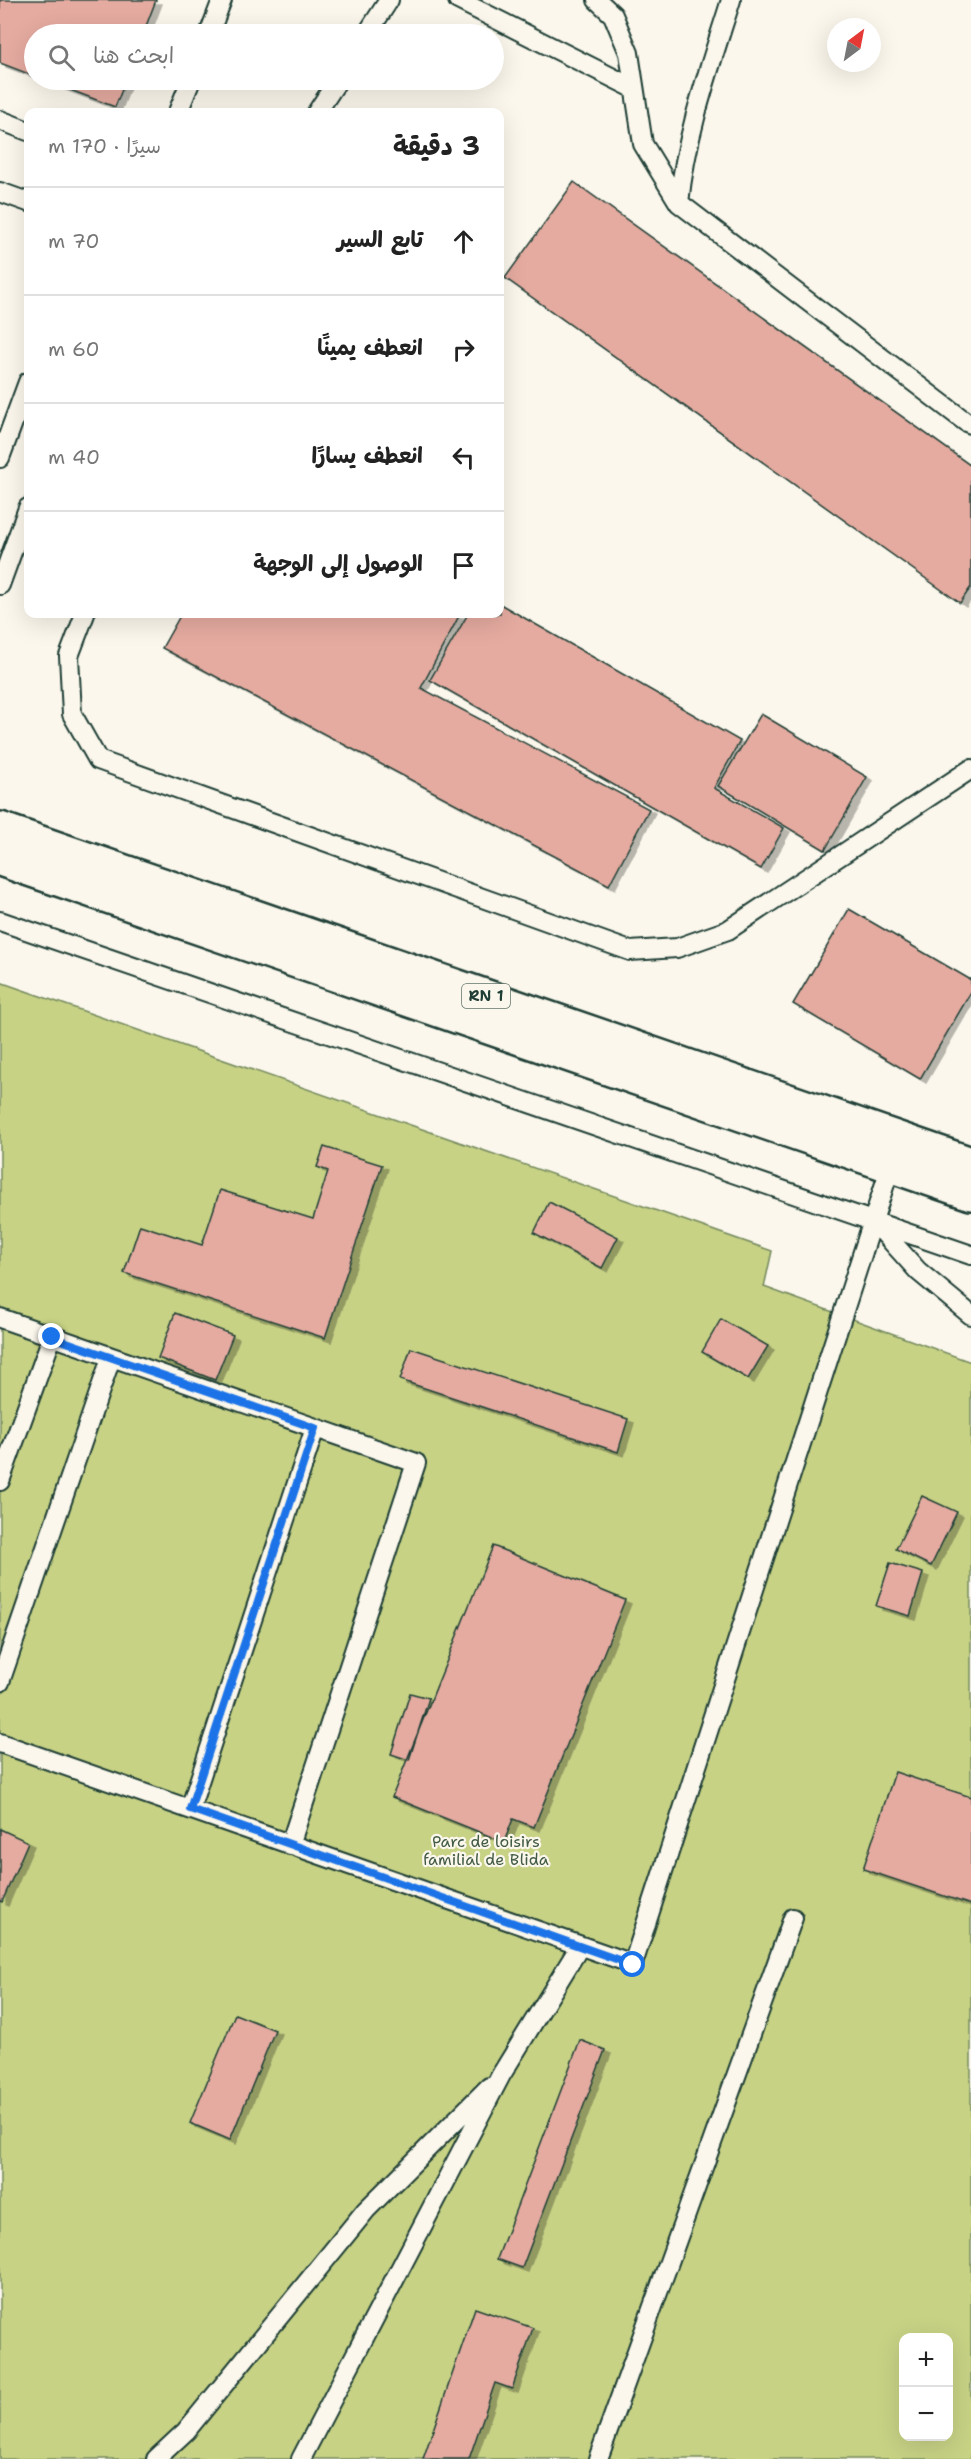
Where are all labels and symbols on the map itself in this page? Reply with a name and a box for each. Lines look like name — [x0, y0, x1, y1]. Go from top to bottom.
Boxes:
north arrow — [827, 18, 881, 72]
road number: RN 1 — [462, 984, 510, 1008]
route end — [38, 1323, 64, 1349]
park label: Parc de loisirs familial de Blida — [423, 1831, 549, 1870]
route start — [619, 1951, 645, 1977]

